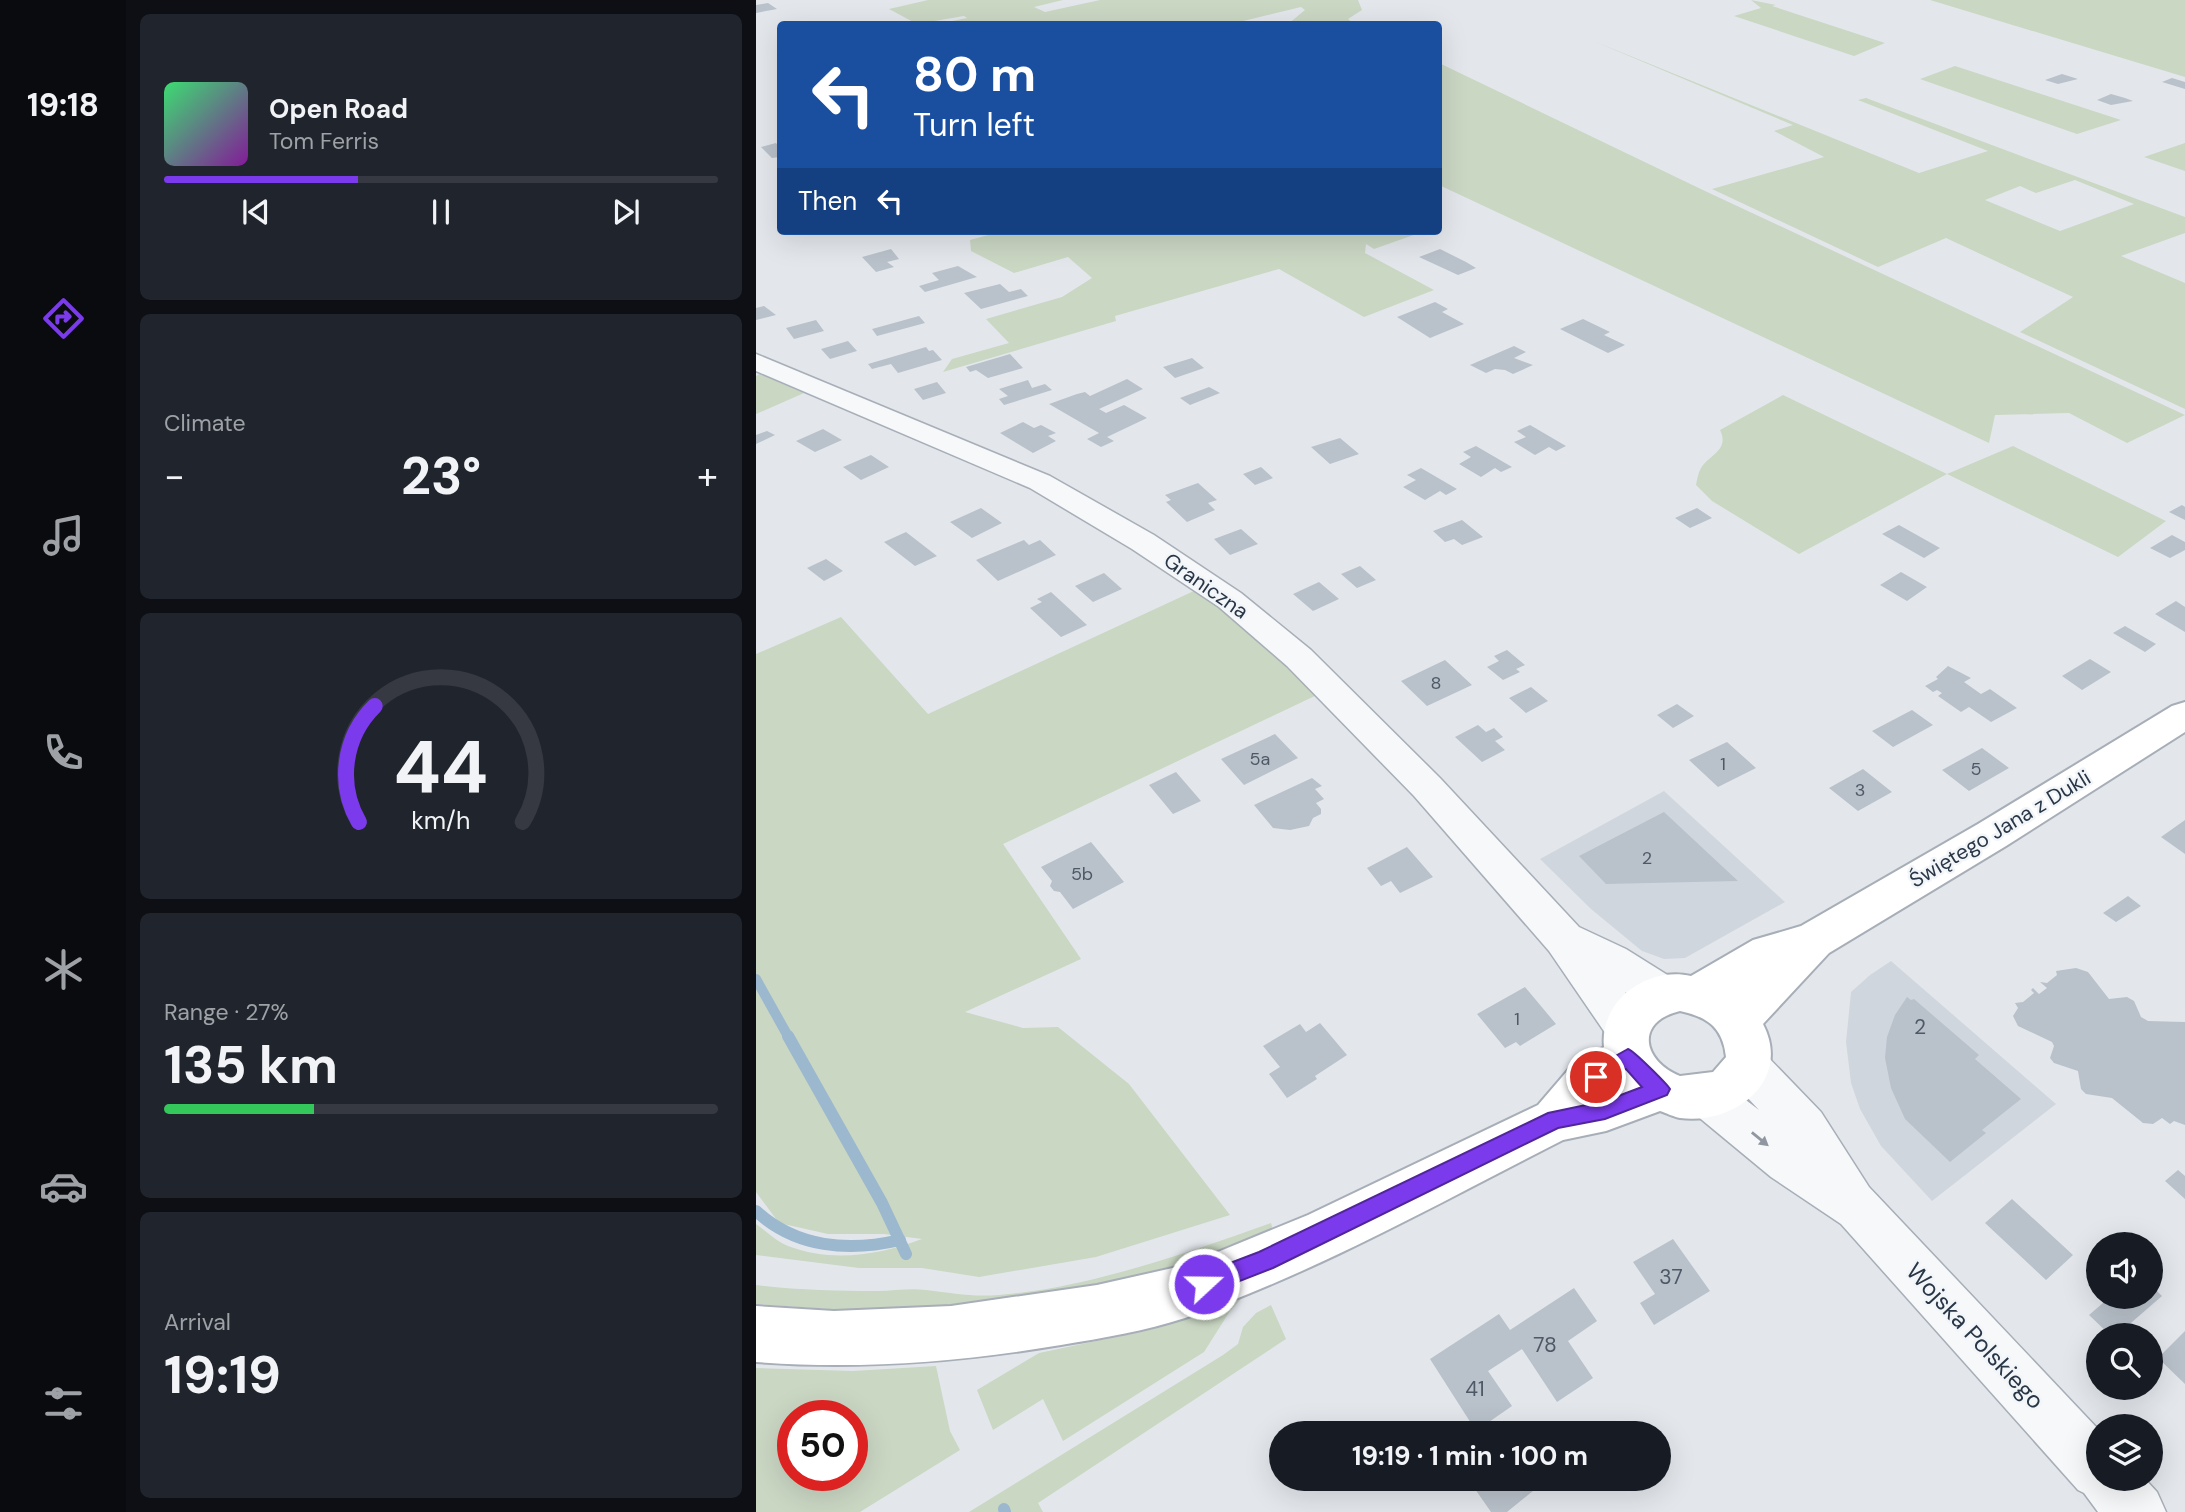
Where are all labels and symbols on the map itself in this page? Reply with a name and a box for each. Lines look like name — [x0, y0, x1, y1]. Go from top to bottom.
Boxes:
street label: Graniczna — [1158, 547, 1254, 625]
house number: 8 — [1431, 671, 1441, 695]
house number: 5a — [1250, 747, 1270, 771]
house number: 1 — [1720, 752, 1726, 776]
house number: 5 — [1971, 757, 1981, 781]
street label: Świętego Jana z Dukli — [1904, 764, 2096, 894]
house number: 3 — [1855, 778, 1865, 802]
house number: 2 — [1642, 846, 1652, 870]
house number: 5b — [1071, 862, 1093, 886]
house number: 1 — [1514, 1007, 1520, 1031]
house number: 2 — [1914, 1013, 1926, 1041]
pin — [1566, 1047, 1626, 1107]
one-way arrow — [1751, 1131, 1768, 1146]
position arrow — [1167, 1247, 1241, 1321]
street label: Wojska Polskiego — [1900, 1256, 2051, 1415]
house number: 37 — [1659, 1263, 1683, 1291]
house number: 78 — [1533, 1331, 1557, 1359]
house number: 41 — [1465, 1375, 1485, 1403]
speed limit sign: 50 — [777, 1400, 868, 1491]

